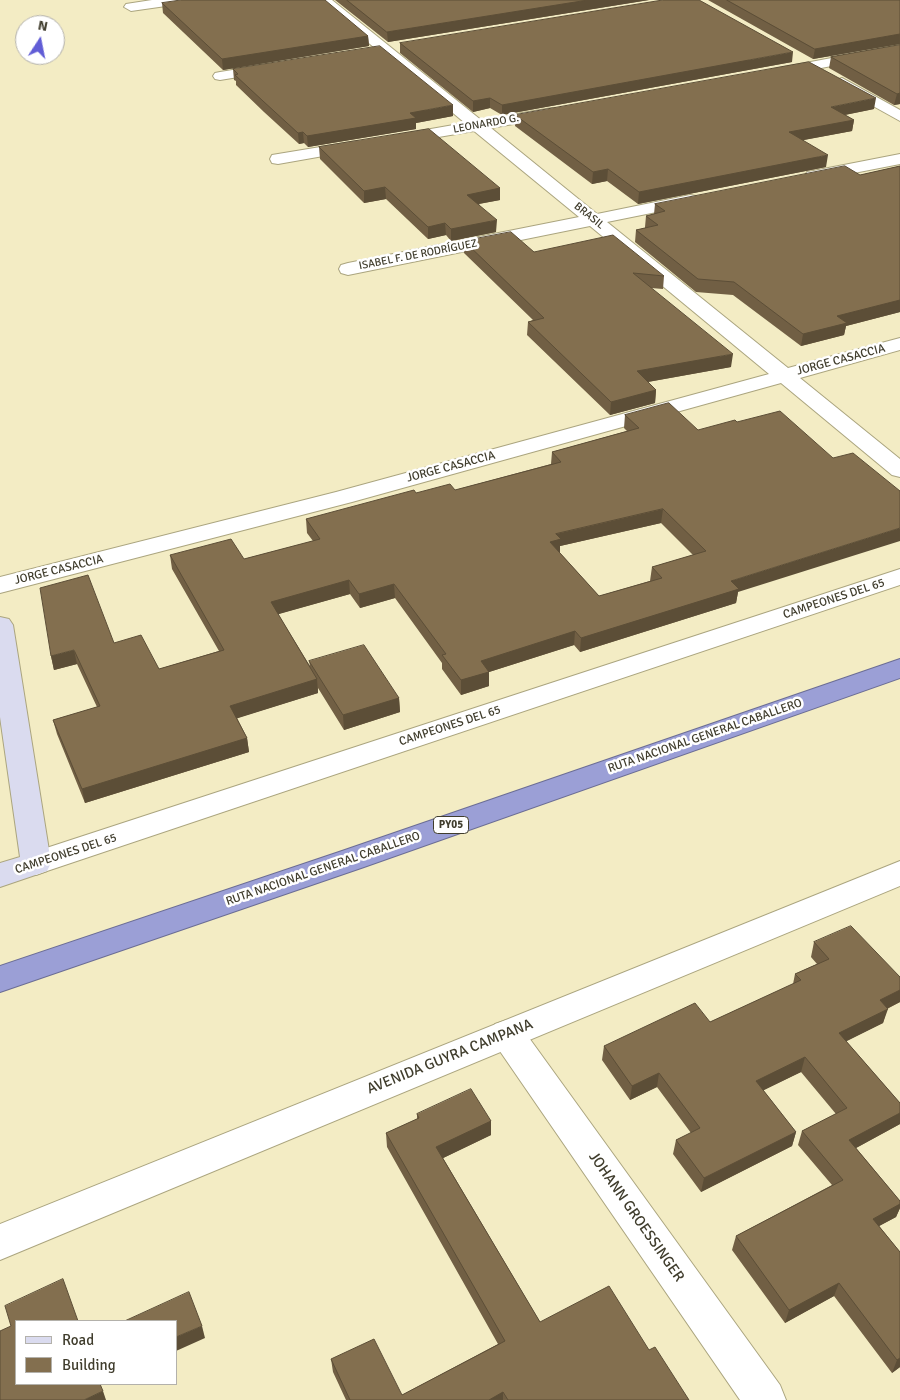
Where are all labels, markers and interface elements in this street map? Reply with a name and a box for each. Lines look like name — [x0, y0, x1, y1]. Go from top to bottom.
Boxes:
north arrow — [15, 15, 65, 65]
text: N — [36, 16, 49, 35]
street label: LEONARDO G. — [452, 112, 520, 136]
street label: BRASIL — [571, 200, 607, 232]
street label: ISABEL F. DE RODRÍGUEZ — [358, 237, 478, 273]
street label: JORGE CASACCIA — [795, 341, 887, 379]
street label: JORGE CASACCIA — [405, 448, 497, 486]
street label: JORGE CASACCIA — [13, 552, 105, 588]
street label: CAMPEONES DEL 65 — [781, 576, 887, 622]
street label: RUTA NACIONAL GENERAL CABALLERO — [606, 696, 804, 776]
street label: CAMPEONES DEL 65 — [397, 703, 503, 749]
road number: PY05 — [434, 816, 468, 834]
street label: RUTA NACIONAL GENERAL CABALLERO — [224, 829, 422, 909]
street label: CAMPEONES DEL 65 — [13, 831, 119, 877]
street label: AVENIDA GUYRA CAMPANA — [364, 1015, 536, 1099]
street label: JOHANN GROESSINGER — [584, 1149, 688, 1285]
legend — [15, 1320, 178, 1385]
text: Road — [62, 1331, 94, 1349]
text: Building — [62, 1356, 116, 1374]

